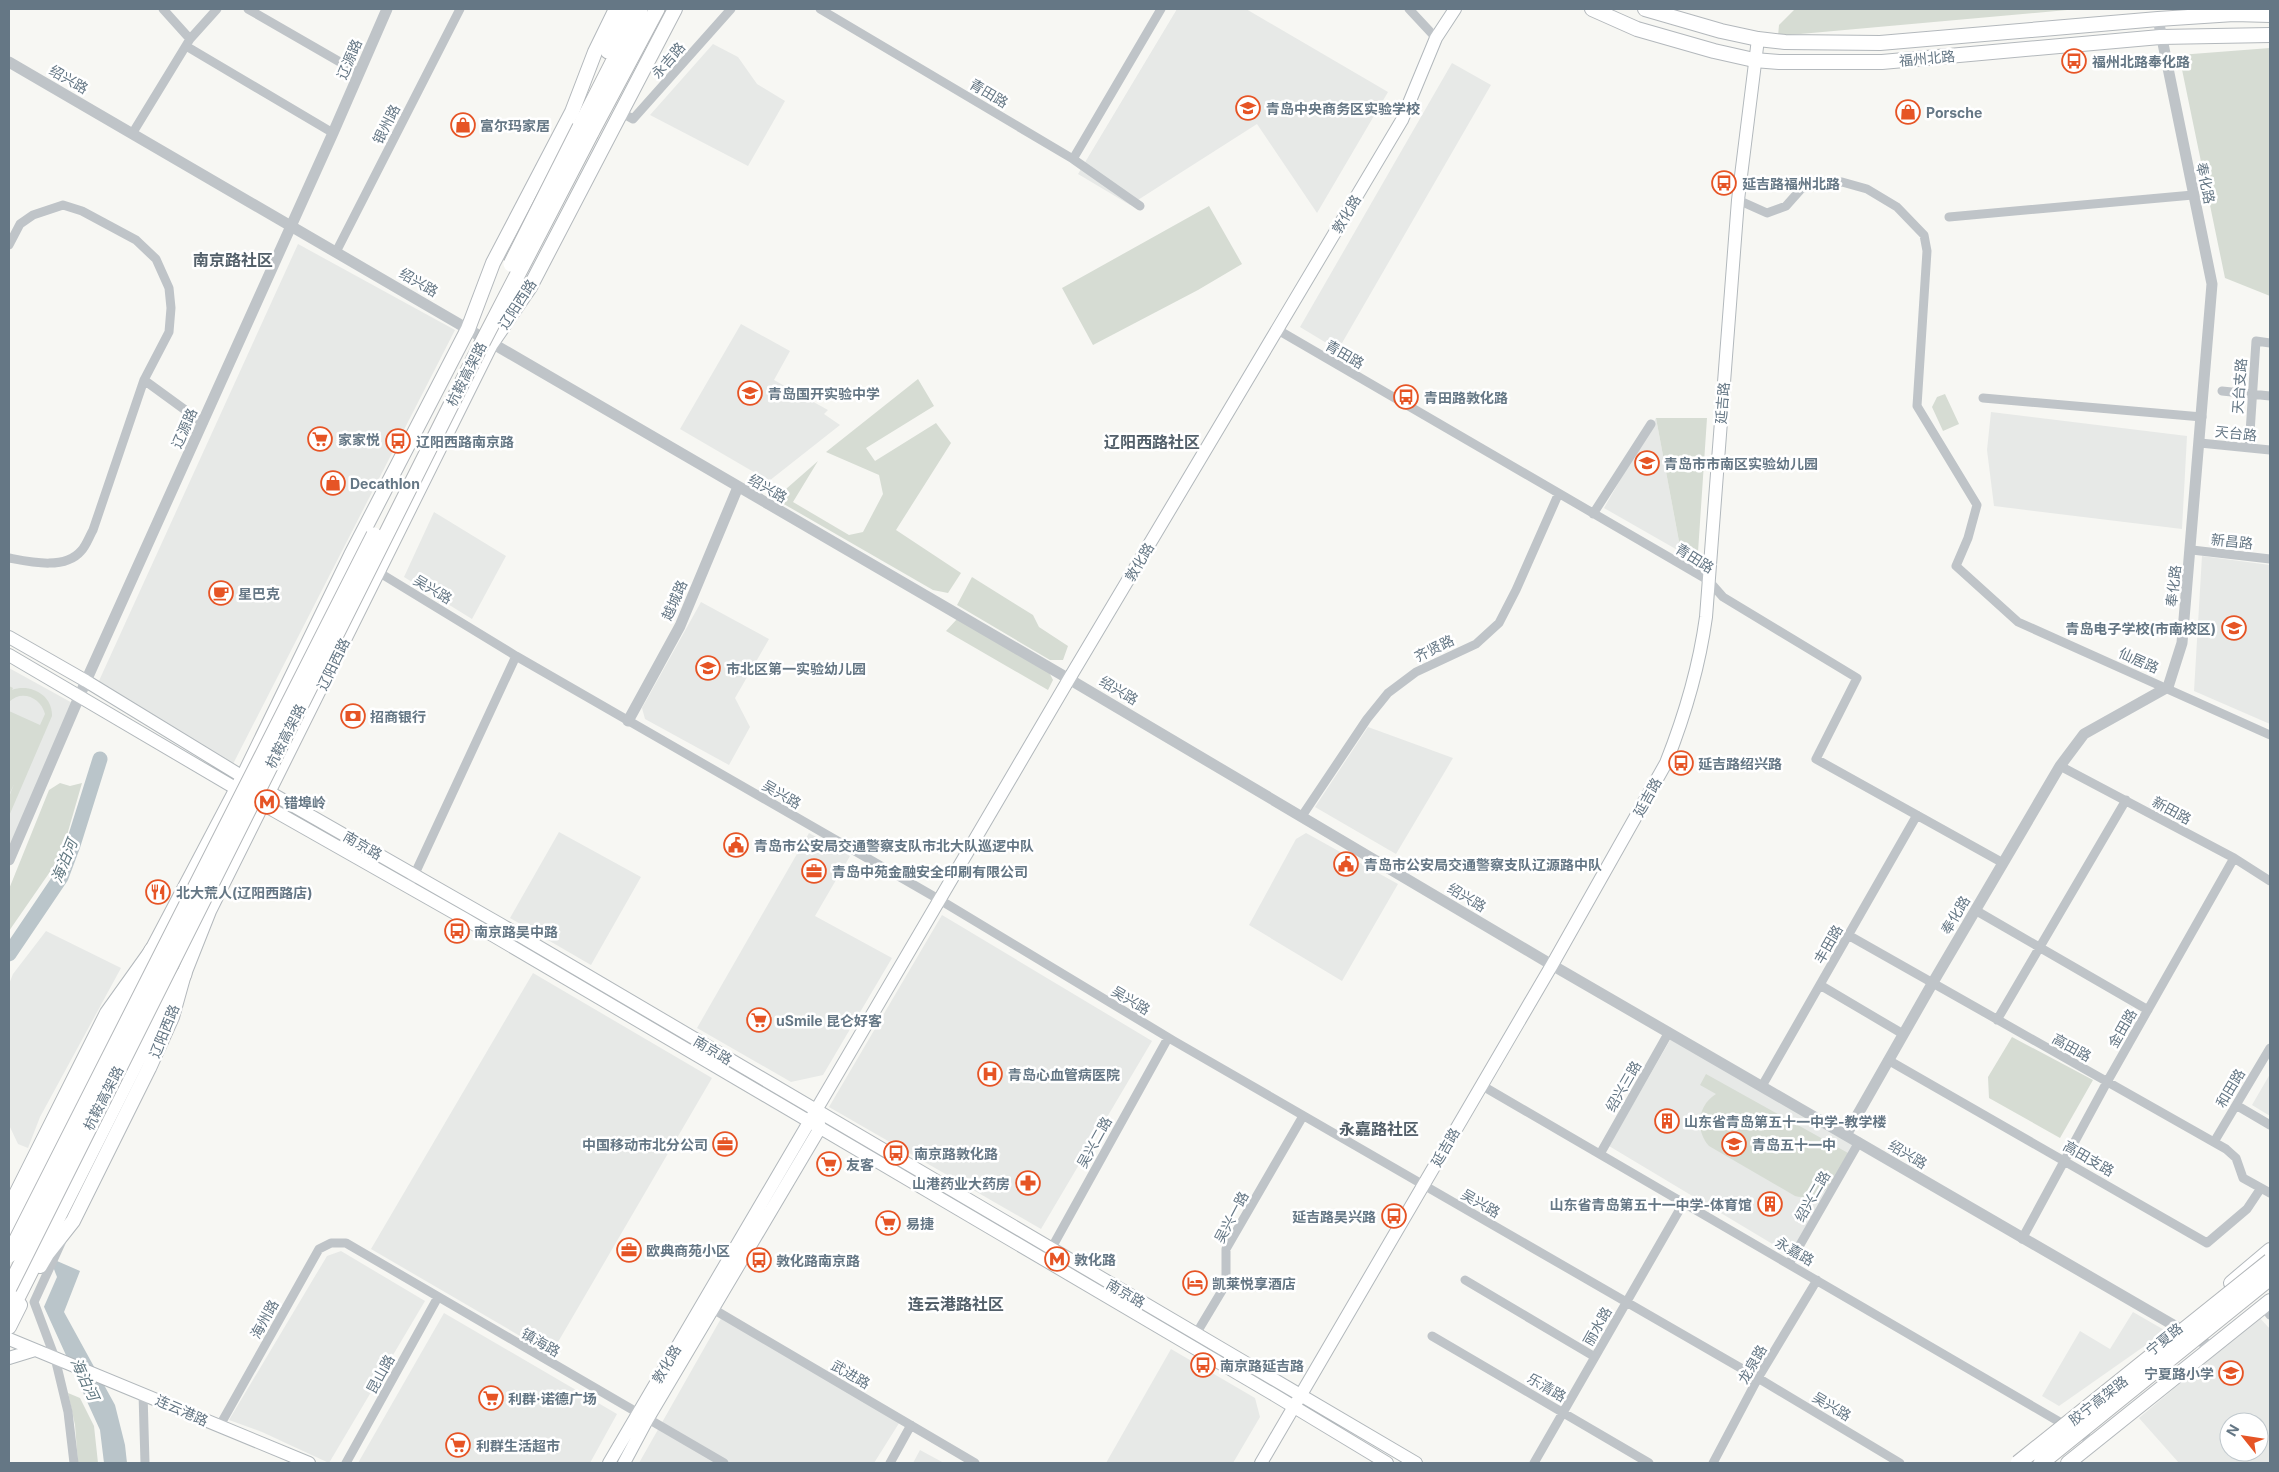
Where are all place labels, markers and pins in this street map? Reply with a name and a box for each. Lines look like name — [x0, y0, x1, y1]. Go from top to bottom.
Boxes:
bus stop icon: 福州北路奉化路 — [2061, 48, 2087, 74]
place label: 福州北路奉化路 — [2092, 53, 2190, 70]
school or university icon: 青岛中央商务区实验学校 — [1235, 95, 1261, 121]
shop icon: Porsche — [1895, 99, 1921, 125]
place label: 青岛中央商务区实验学校 — [1266, 100, 1420, 117]
place label: Porsche — [1926, 104, 1982, 121]
shop icon: 富尔玛家居 — [450, 112, 476, 138]
place label: 富尔玛家居 — [480, 117, 550, 134]
bus stop icon: 延吉路福州北路 — [1711, 170, 1737, 196]
place label: 延吉路福州北路 — [1742, 175, 1840, 192]
school or university icon: 青岛国开实验中学 — [737, 380, 763, 406]
bus stop icon: 青田路敦化路 — [1393, 384, 1419, 410]
place label: 青岛国开实验中学 — [768, 385, 880, 402]
place label: 青田路敦化路 — [1424, 389, 1508, 406]
supermarket icon: 家家悦 — [307, 426, 333, 452]
bus stop icon: 辽阳西路南京路 — [385, 428, 411, 454]
place label: 家家悦 — [338, 431, 380, 448]
place label: 辽阳西路南京路 — [416, 433, 514, 450]
school or university icon: 青岛市市南区实验幼儿园 — [1634, 450, 1660, 476]
place label: 青岛市市南区实验幼儿园 — [1664, 455, 1818, 472]
shop icon: Decathlon — [320, 470, 346, 496]
place label: Decathlon — [350, 475, 420, 492]
cafe icon: 星巴克 — [208, 580, 234, 606]
place label: 星巴克 — [238, 585, 280, 602]
school or university icon: 青岛电子学校(市南校区) — [2221, 615, 2247, 641]
place label: 青岛电子学校(市南校区) — [2065, 620, 2216, 637]
school or university icon: 市北区第一实验幼儿园 — [695, 655, 721, 681]
place label: 市北区第一实验幼儿园 — [726, 660, 866, 677]
bank icon: 招商银行 — [340, 703, 366, 729]
place label: 招商银行 — [370, 708, 426, 725]
bus stop icon: 延吉路绍兴路 — [1668, 750, 1694, 776]
place label: 延吉路绍兴路 — [1698, 755, 1782, 772]
metro station icon: 错埠岭 — [254, 789, 280, 815]
place label: 错埠岭 — [284, 794, 326, 811]
public building icon: 青岛市公安局交通警察支队市北大队巡逻中队 — [723, 832, 749, 858]
place label: 青岛市公安局交通警察支队市北大队巡逻中队 — [754, 837, 1034, 854]
public building icon: 青岛市公安局交通警察支队辽源路中队 — [1333, 851, 1359, 877]
place label: 青岛市公安局交通警察支队辽源路中队 — [1364, 856, 1602, 873]
office icon: 青岛中苑金融安全印刷有限公司 — [801, 858, 827, 884]
place label: 青岛中苑金融安全印刷有限公司 — [832, 863, 1028, 880]
restaurant icon: 北大荒人(辽阳西路店) — [145, 879, 171, 905]
place label: 北大荒人(辽阳西路店) — [176, 884, 313, 901]
bus stop icon: 南京路吴中路 — [444, 918, 470, 944]
place label: 南京路吴中路 — [474, 923, 558, 940]
supermarket icon: uSmile 昆仑好客 — [746, 1007, 772, 1033]
place label: uSmile 昆仑好客 — [776, 1012, 882, 1029]
hospital icon: 青岛心血管病医院 — [977, 1061, 1003, 1087]
place label: 青岛心血管病医院 — [1008, 1066, 1120, 1083]
building icon: 山东省青岛第五十一中学-教学楼 — [1654, 1108, 1680, 1134]
place label: 山东省青岛第五十一中学-教学楼 — [1684, 1113, 1887, 1130]
office icon: 中国移动市北分公司 — [712, 1131, 738, 1157]
school or university icon: 青岛五十一中 — [1721, 1131, 1747, 1157]
place label: 中国移动市北分公司 — [582, 1136, 708, 1153]
place label: 青岛五十一中 — [1752, 1136, 1836, 1153]
bus stop icon: 南京路敦化路 — [883, 1140, 909, 1166]
place label: 南京路敦化路 — [914, 1145, 998, 1162]
supermarket icon: 友客 — [816, 1151, 842, 1177]
place label: 友客 — [846, 1156, 874, 1173]
pharmacy icon: 山港药业大药房 — [1015, 1170, 1041, 1196]
place label: 山港药业大药房 — [912, 1175, 1010, 1192]
building icon: 山东省青岛第五十一中学-体育馆 — [1757, 1191, 1783, 1217]
place label: 山东省青岛第五十一中学-体育馆 — [1549, 1196, 1752, 1213]
bus stop icon: 延吉路吴兴路 — [1381, 1203, 1407, 1229]
place label: 延吉路吴兴路 — [1292, 1208, 1376, 1225]
supermarket icon: 易捷 — [875, 1210, 901, 1236]
place label: 易捷 — [906, 1215, 934, 1232]
office icon: 欧典商苑小区 — [616, 1237, 642, 1263]
place label: 欧典商苑小区 — [646, 1242, 730, 1259]
metro station icon: 敦化路 — [1044, 1246, 1070, 1272]
bus stop icon: 敦化路南京路 — [746, 1247, 772, 1273]
place label: 敦化路 — [1074, 1251, 1116, 1268]
place label: 敦化路南京路 — [776, 1252, 860, 1269]
hotel icon: 凯莱悦享酒店 — [1182, 1270, 1208, 1296]
place label: 凯莱悦享酒店 — [1212, 1275, 1296, 1292]
bus stop icon: 南京路延吉路 — [1190, 1352, 1216, 1378]
place label: 南京路延吉路 — [1220, 1357, 1304, 1374]
school or university icon: 宁夏路小学 — [2218, 1360, 2244, 1386]
place label: 宁夏路小学 — [2144, 1365, 2214, 1382]
supermarket icon: 利群·诺德广场 — [478, 1385, 504, 1411]
place label: 利群·诺德广场 — [508, 1390, 597, 1407]
supermarket icon: 利群生活超市 — [445, 1432, 471, 1458]
place label: 利群生活超市 — [476, 1437, 560, 1454]

